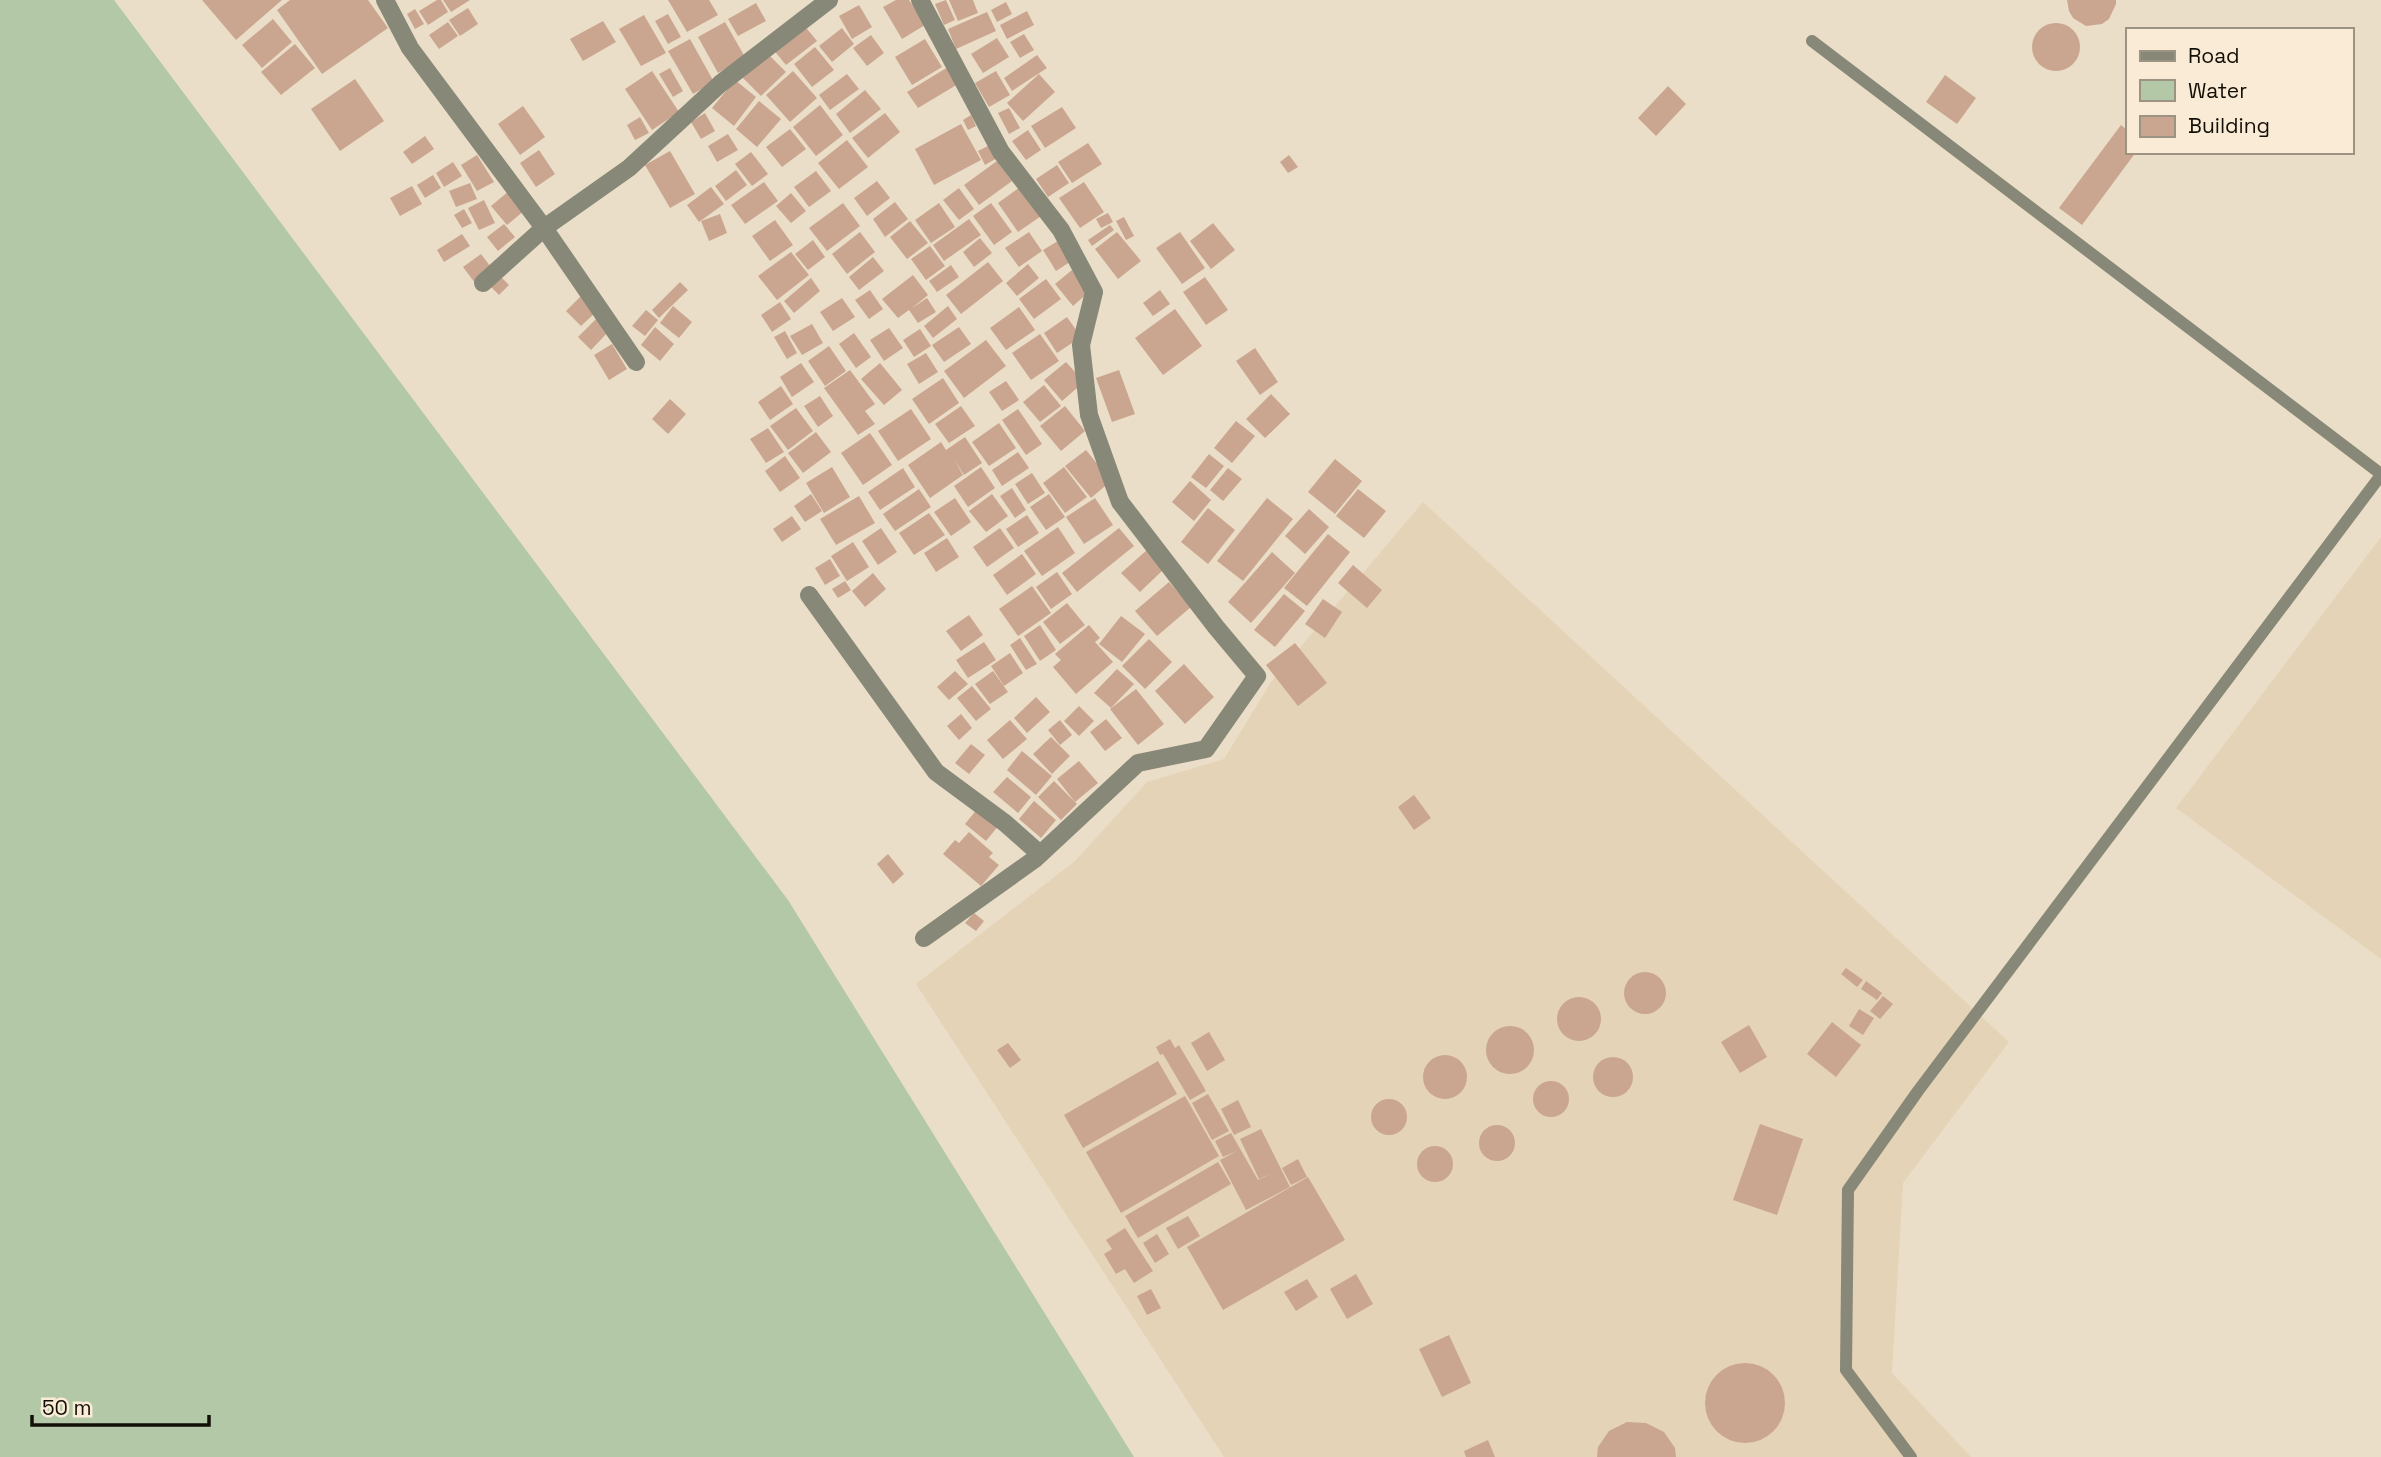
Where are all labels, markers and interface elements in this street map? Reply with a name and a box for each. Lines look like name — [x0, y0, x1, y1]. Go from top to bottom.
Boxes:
legend — [2126, 28, 2353, 154]
text: Road — [2188, 42, 2240, 69]
text: Water — [2188, 77, 2247, 104]
text: Building — [2188, 112, 2270, 139]
scale bar — [32, 1384, 208, 1428]
text: 50 m — [42, 1394, 92, 1421]

